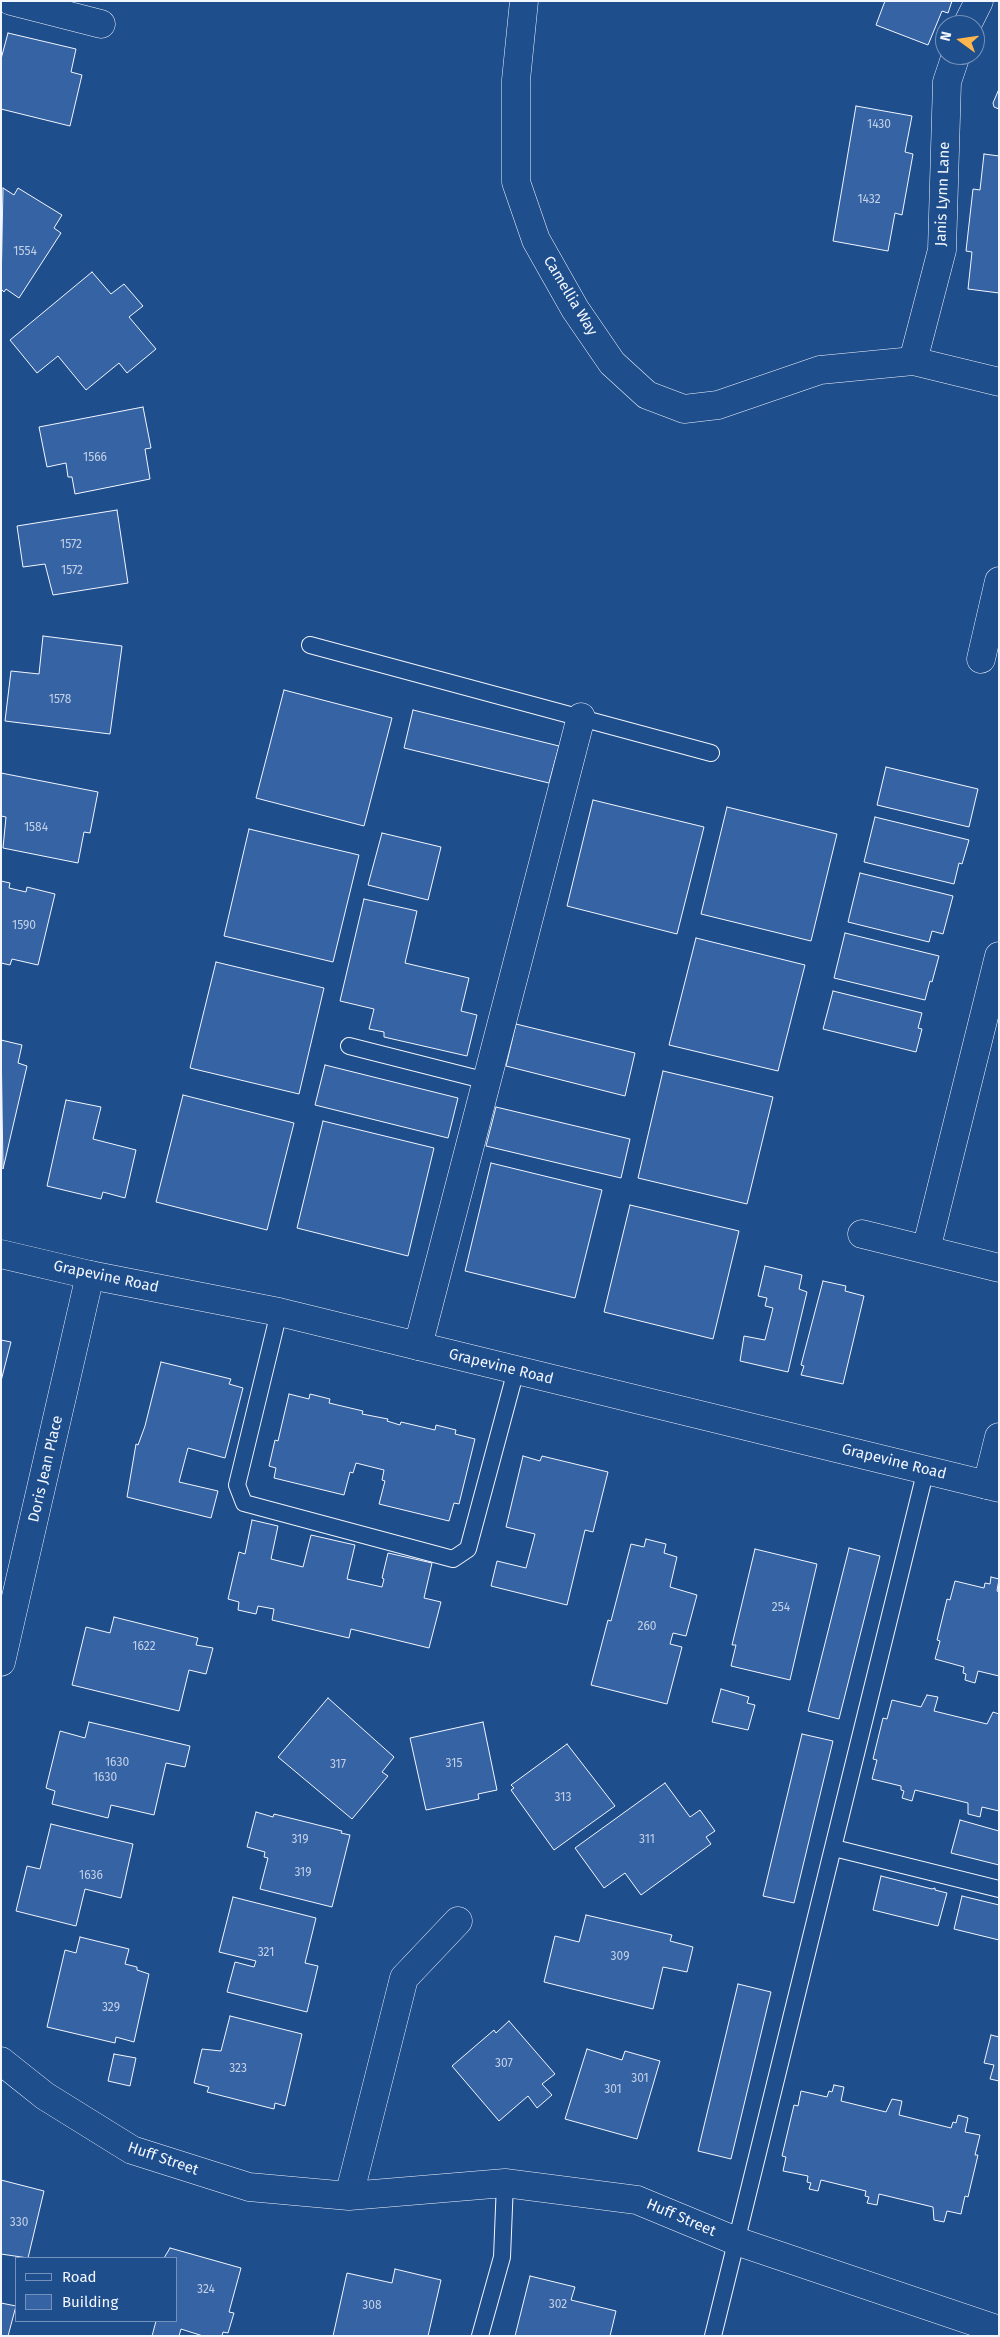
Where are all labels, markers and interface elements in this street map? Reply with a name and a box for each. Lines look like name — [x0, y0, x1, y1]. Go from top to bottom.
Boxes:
north arrow — [935, 15, 985, 65]
text: N — [937, 30, 955, 43]
house number: 1430 — [867, 118, 891, 132]
street label: Janis Lynn Lane — [932, 141, 954, 247]
house number: 1432 — [857, 193, 881, 207]
house number: 1554 — [13, 245, 37, 259]
street label: Camellia Way — [539, 253, 601, 339]
house number: 1566 — [83, 451, 107, 465]
house number: 1572 — [60, 538, 82, 552]
house number: 1572 — [61, 564, 83, 578]
house number: 1578 — [49, 693, 71, 707]
house number: 1584 — [24, 821, 48, 835]
house number: 1590 — [12, 919, 36, 933]
street label: Grapevine Road — [52, 1257, 160, 1297]
street label: Grapevine Road — [447, 1345, 555, 1389]
street label: Doris Jean Place — [25, 1414, 67, 1524]
street label: Grapevine Road — [840, 1440, 948, 1484]
house number: 254 — [772, 1601, 790, 1615]
house number: 260 — [637, 1620, 657, 1634]
house number: 1622 — [132, 1640, 156, 1654]
house number: 1630 — [105, 1756, 129, 1770]
house number: 315 — [446, 1757, 462, 1771]
house number: 317 — [330, 1758, 346, 1772]
house number: 1630 — [93, 1771, 117, 1785]
house number: 313 — [555, 1791, 571, 1805]
house number: 319 — [291, 1833, 309, 1847]
house number: 311 — [639, 1833, 655, 1847]
house number: 319 — [294, 1866, 312, 1880]
house number: 1636 — [79, 1869, 103, 1883]
house number: 321 — [258, 1946, 274, 1960]
house number: 309 — [611, 1950, 629, 1964]
house number: 329 — [102, 2001, 120, 2015]
house number: 307 — [495, 2057, 513, 2071]
house number: 323 — [229, 2062, 247, 2076]
house number: 301 — [631, 2072, 649, 2086]
house number: 301 — [604, 2083, 622, 2097]
street label: Huff Street — [125, 2139, 201, 2179]
street label: Huff Street — [644, 2195, 718, 2241]
house number: 330 — [10, 2216, 28, 2230]
legend — [15, 2257, 178, 2322]
text: Road — [62, 2268, 97, 2286]
house number: 324 — [197, 2283, 215, 2297]
text: Building — [62, 2293, 118, 2311]
house number: 302 — [549, 2298, 567, 2312]
house number: 308 — [362, 2299, 382, 2313]

